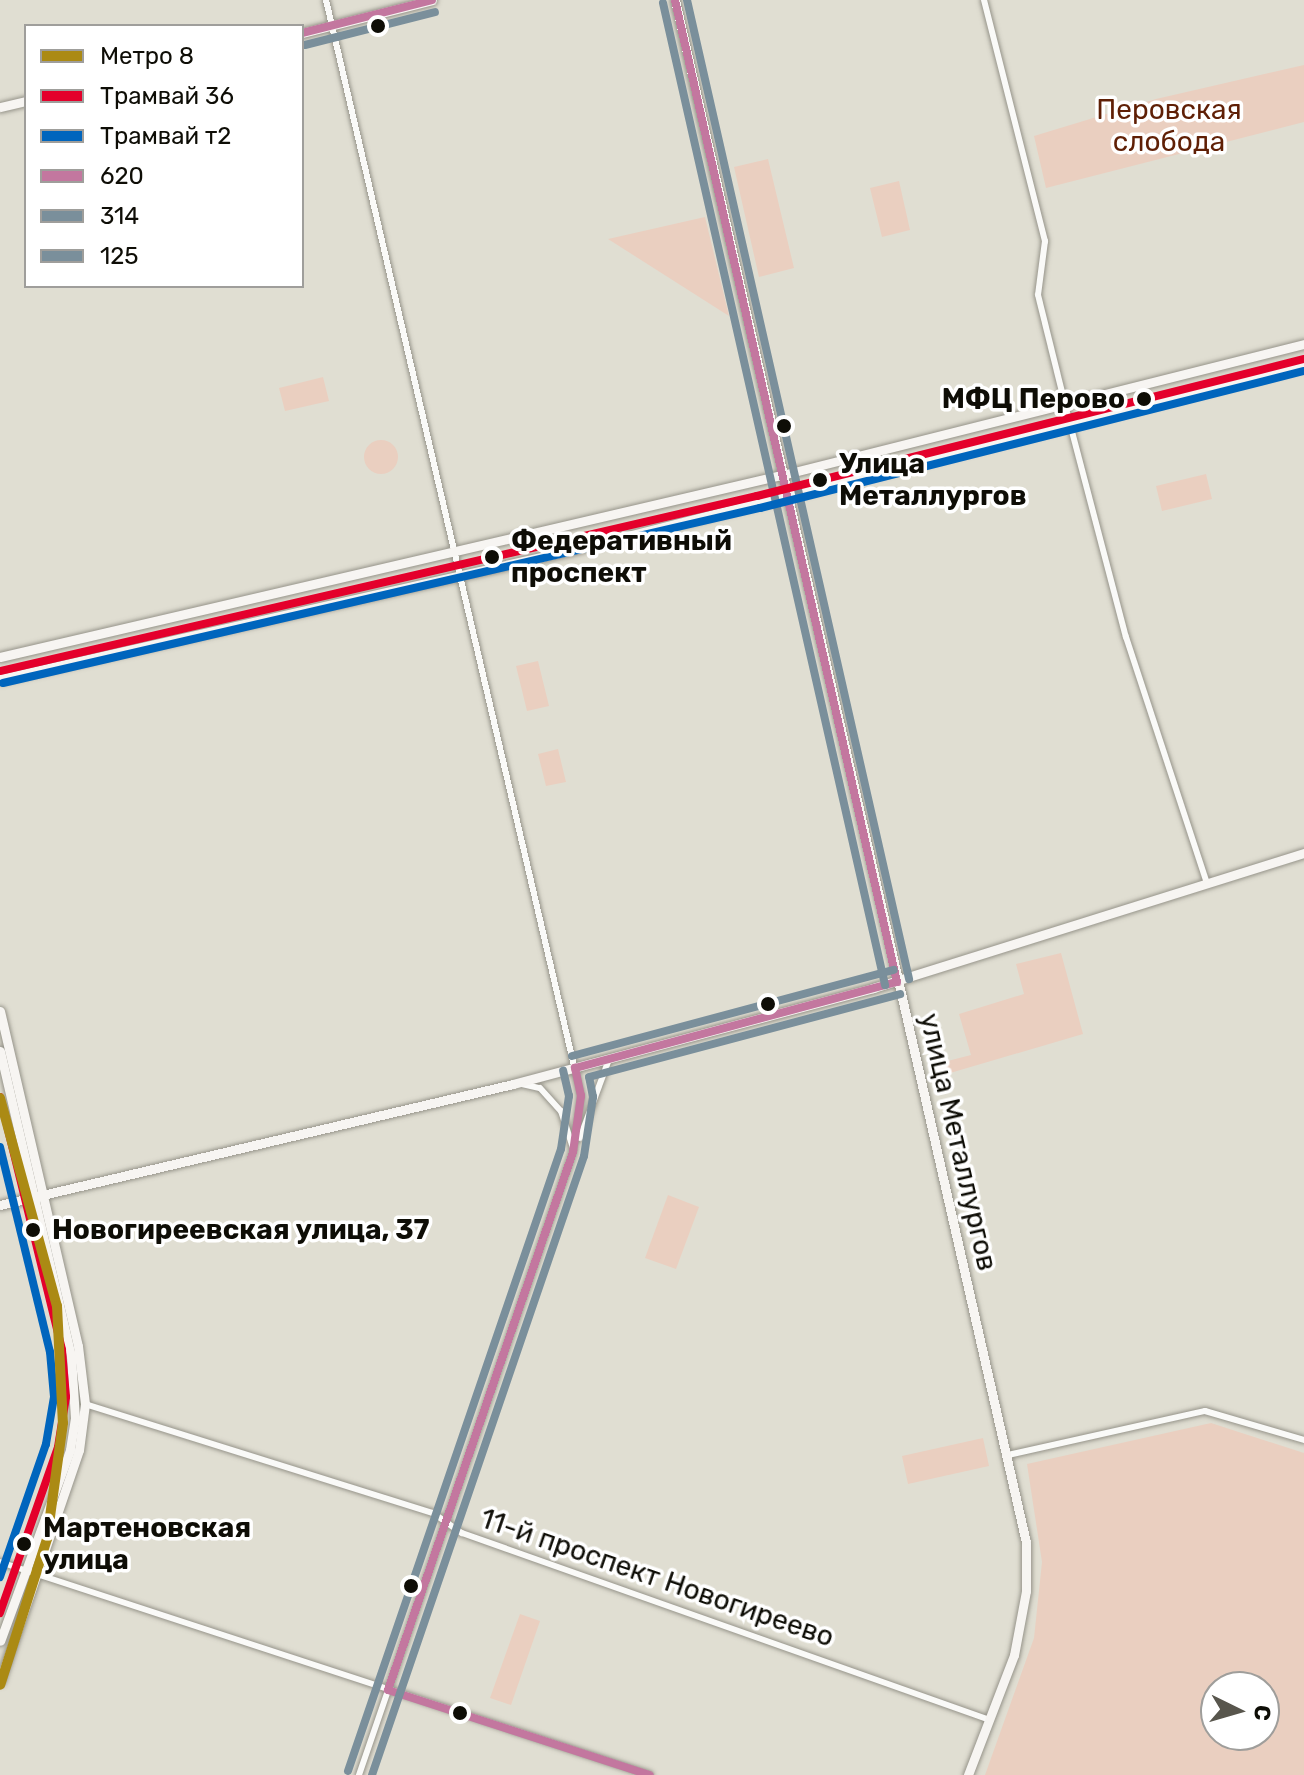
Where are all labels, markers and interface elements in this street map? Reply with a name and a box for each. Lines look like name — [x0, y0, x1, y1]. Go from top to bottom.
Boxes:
unlabelled marker — [370, 18, 386, 34]
legend — [24, 24, 304, 288]
text: Метро 8 — [100, 42, 194, 70]
text: Трамвай 36 — [100, 82, 234, 110]
park label: Перовская слобода — [1096, 93, 1242, 159]
text: Трамвай т2 — [100, 122, 231, 150]
text: 620 — [100, 162, 144, 190]
text: 314 — [100, 202, 139, 230]
text: 125 — [100, 242, 139, 270]
place label: МФЦ Перово — [942, 382, 1125, 416]
marker: МФЦ Перово — [1132, 387, 1156, 411]
unlabelled marker — [776, 418, 792, 434]
place label: Улица Металлургов — [839, 447, 1027, 513]
marker: Улица Металлургов — [808, 468, 832, 492]
place label: Федеративный проспект — [511, 524, 732, 590]
marker: Федеративный проспект — [480, 545, 504, 569]
unlabelled marker — [760, 996, 776, 1012]
street label: улица Металлургов — [912, 1010, 1004, 1274]
place label: Новогиреевская улица, 37 — [52, 1213, 430, 1247]
marker: Новогиреевская улица, 37 — [21, 1218, 45, 1242]
street label: 11-й проспект Новогиреево — [476, 1502, 838, 1654]
place label: Мартеновская улица — [43, 1511, 251, 1577]
marker: Мартеновская улица — [12, 1532, 36, 1556]
unlabelled marker — [403, 1578, 419, 1594]
north arrow — [1200, 1671, 1280, 1751]
text: С — [1248, 1704, 1277, 1722]
unlabelled marker — [452, 1705, 468, 1721]

